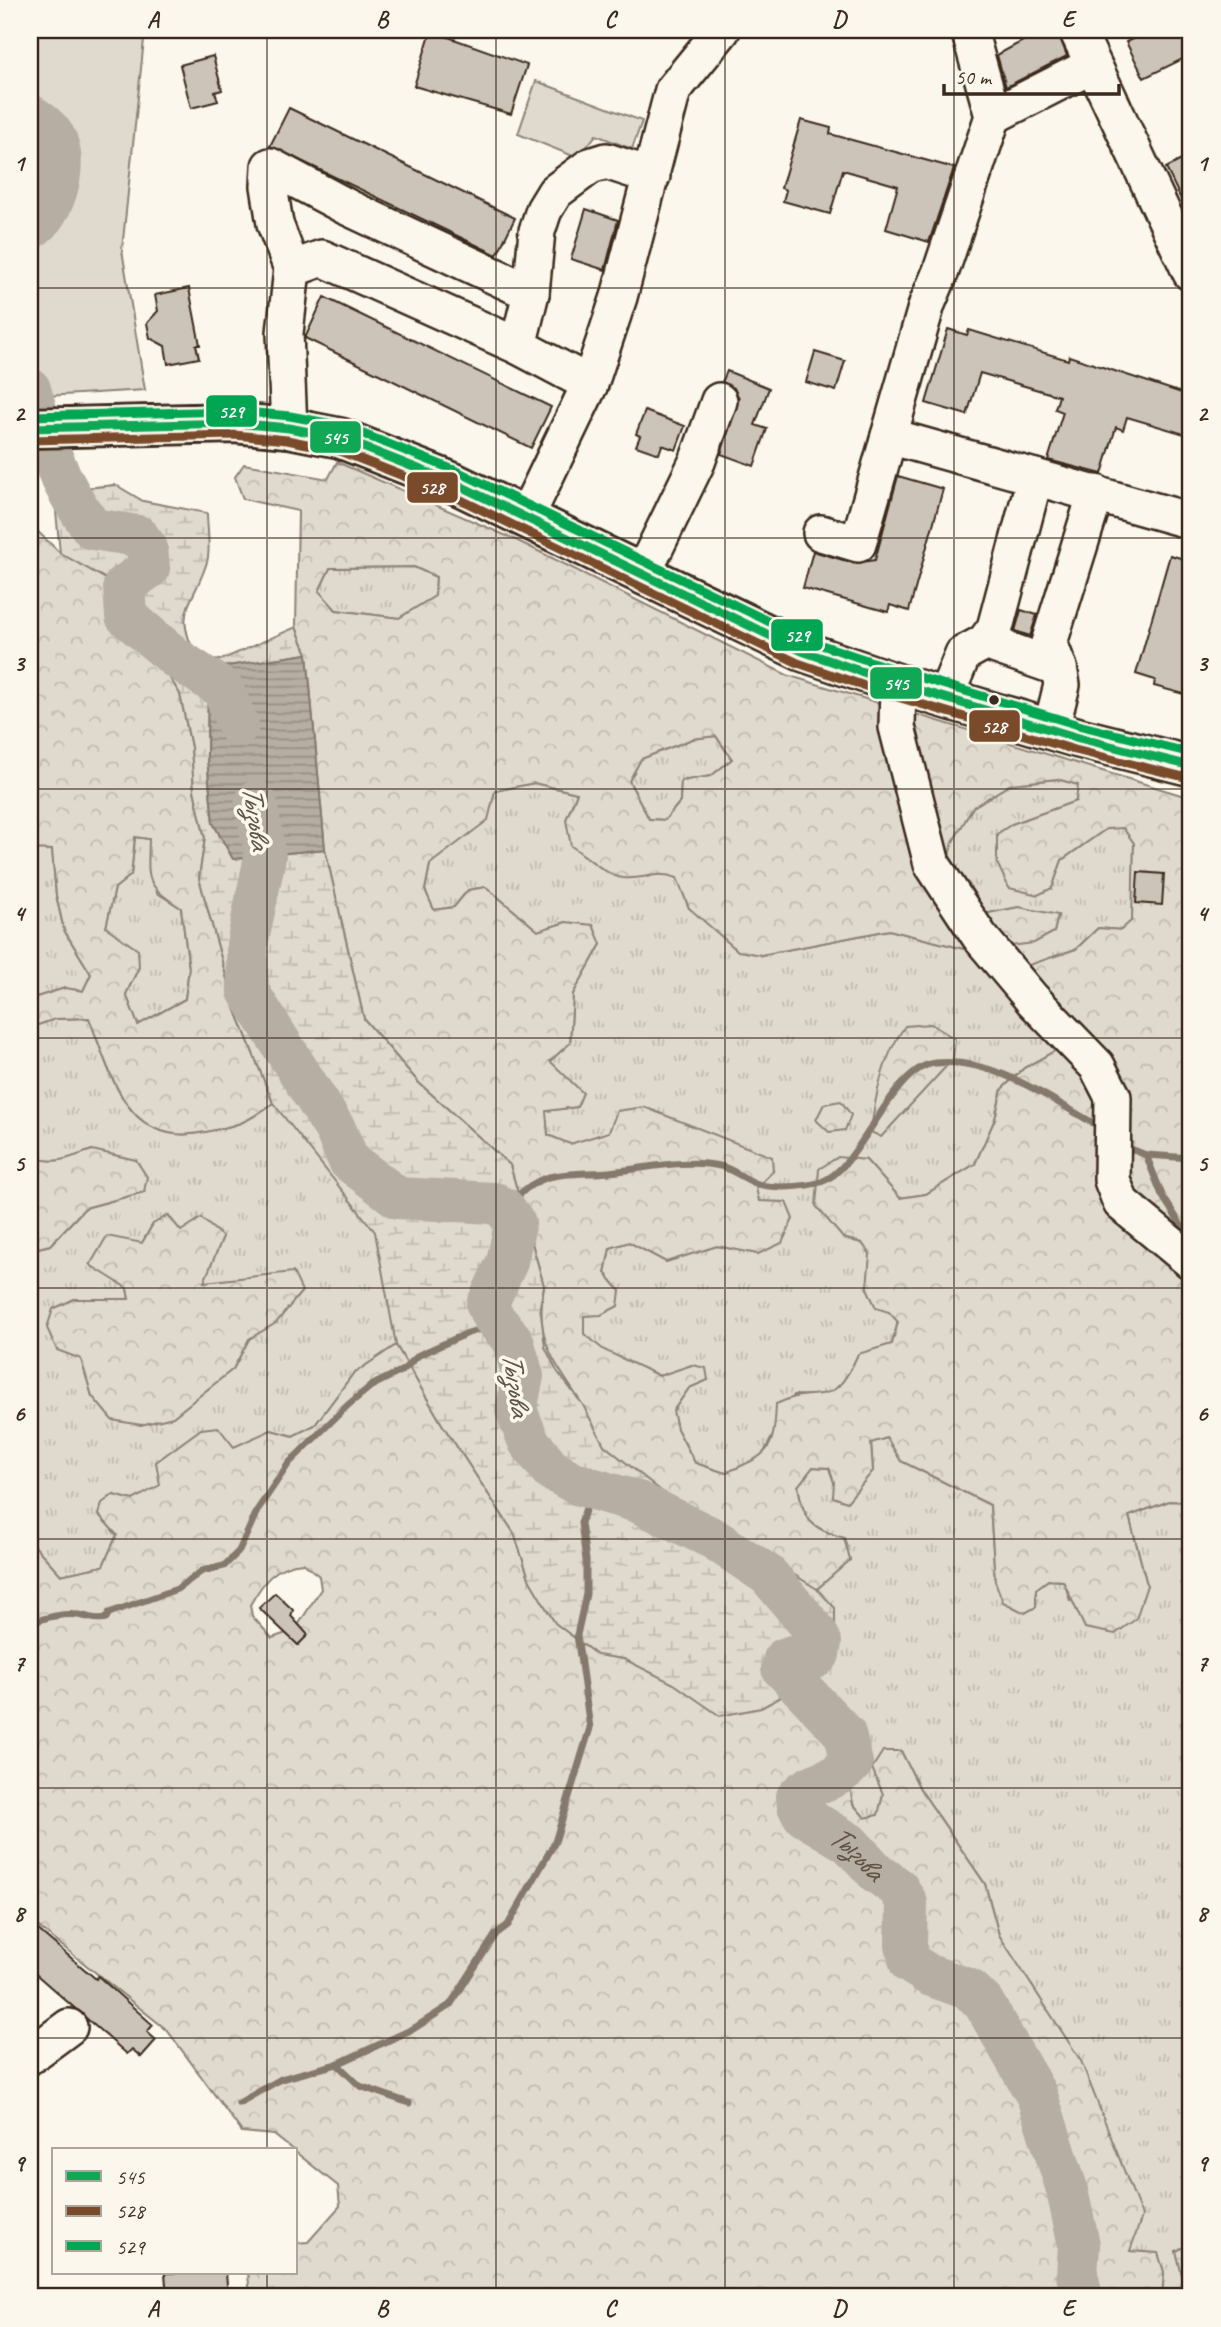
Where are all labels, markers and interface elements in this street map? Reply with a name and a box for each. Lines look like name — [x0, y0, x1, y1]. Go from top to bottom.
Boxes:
text: A — [147, 5, 161, 34]
text: B — [376, 5, 390, 34]
text: C — [605, 5, 619, 34]
text: D — [832, 5, 848, 34]
text: E — [1062, 5, 1078, 34]
scale bar — [944, 52, 1120, 96]
text: 50 m — [955, 64, 993, 90]
text: 1 — [14, 149, 27, 178]
text: 1 — [1197, 149, 1210, 178]
line badge: 529 — [205, 394, 258, 428]
text: 2 — [14, 399, 27, 428]
text: 2 — [1197, 399, 1210, 428]
text: 529 — [218, 400, 246, 424]
line badge: 545 — [309, 420, 362, 454]
text: 545 — [322, 426, 349, 450]
line badge: 528 — [406, 471, 459, 504]
text: 528 — [419, 476, 447, 500]
line badge: 529 — [770, 618, 824, 652]
text: 529 — [784, 624, 812, 648]
text: 3 — [14, 649, 27, 678]
text: 3 — [1197, 649, 1210, 678]
line badge: 545 — [869, 666, 923, 700]
text: 545 — [883, 672, 910, 696]
unlabelled marker — [987, 693, 1001, 707]
line badge: 528 — [968, 709, 1021, 743]
text: 528 — [981, 715, 1009, 739]
water label: Тызьва — [234, 782, 281, 854]
text: 4 — [14, 899, 27, 928]
text: 4 — [1197, 899, 1210, 928]
text: 5 — [14, 1149, 26, 1178]
text: 5 — [1197, 1149, 1209, 1178]
water label: Тызьва — [494, 1349, 541, 1421]
text: 6 — [14, 1399, 27, 1428]
text: 6 — [1197, 1399, 1210, 1428]
text: 7 — [14, 1649, 27, 1678]
text: 7 — [1197, 1649, 1210, 1678]
water label: Тызьва — [822, 1816, 895, 1891]
text: 8 — [14, 1899, 27, 1928]
text: 8 — [1197, 1899, 1210, 1928]
legend — [52, 2148, 298, 2274]
text: 9 — [14, 2149, 27, 2178]
text: 9 — [1197, 2149, 1210, 2178]
text: 545 — [116, 2164, 146, 2190]
text: 528 — [116, 2198, 147, 2224]
text: 529 — [116, 2234, 146, 2260]
text: A — [147, 2294, 161, 2323]
text: B — [376, 2294, 390, 2323]
text: C — [605, 2294, 619, 2323]
text: D — [832, 2294, 848, 2323]
text: E — [1062, 2294, 1078, 2323]

